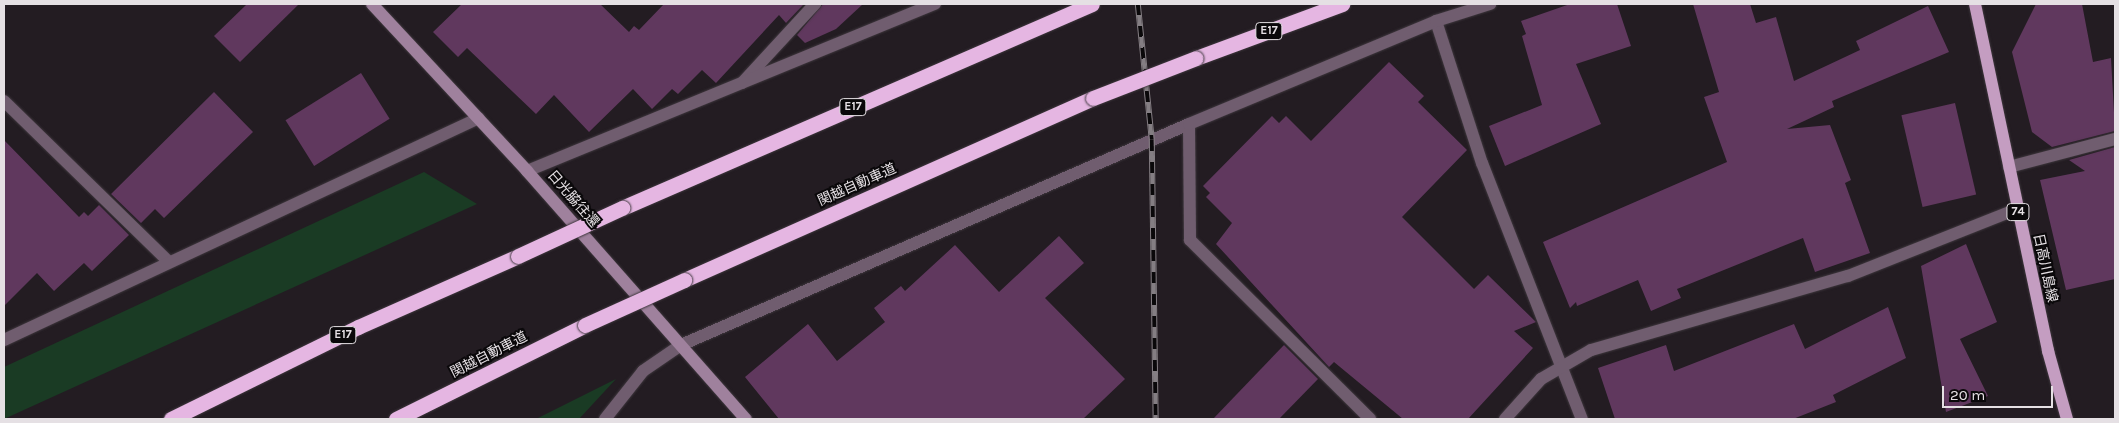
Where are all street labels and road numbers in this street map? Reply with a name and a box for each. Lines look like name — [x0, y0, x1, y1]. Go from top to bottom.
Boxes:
road number: E17 — [1255, 22, 1283, 40]
road number: E17 — [839, 98, 867, 116]
street label: 関越自動車道 — [815, 160, 899, 210]
street label: 日光脇往還 — [544, 167, 602, 231]
road number: 74 — [2006, 202, 2030, 222]
street label: 日高川島線 — [2030, 232, 2060, 304]
road number: E17 — [329, 326, 357, 344]
street label: 関越自動車道 — [448, 328, 530, 382]

